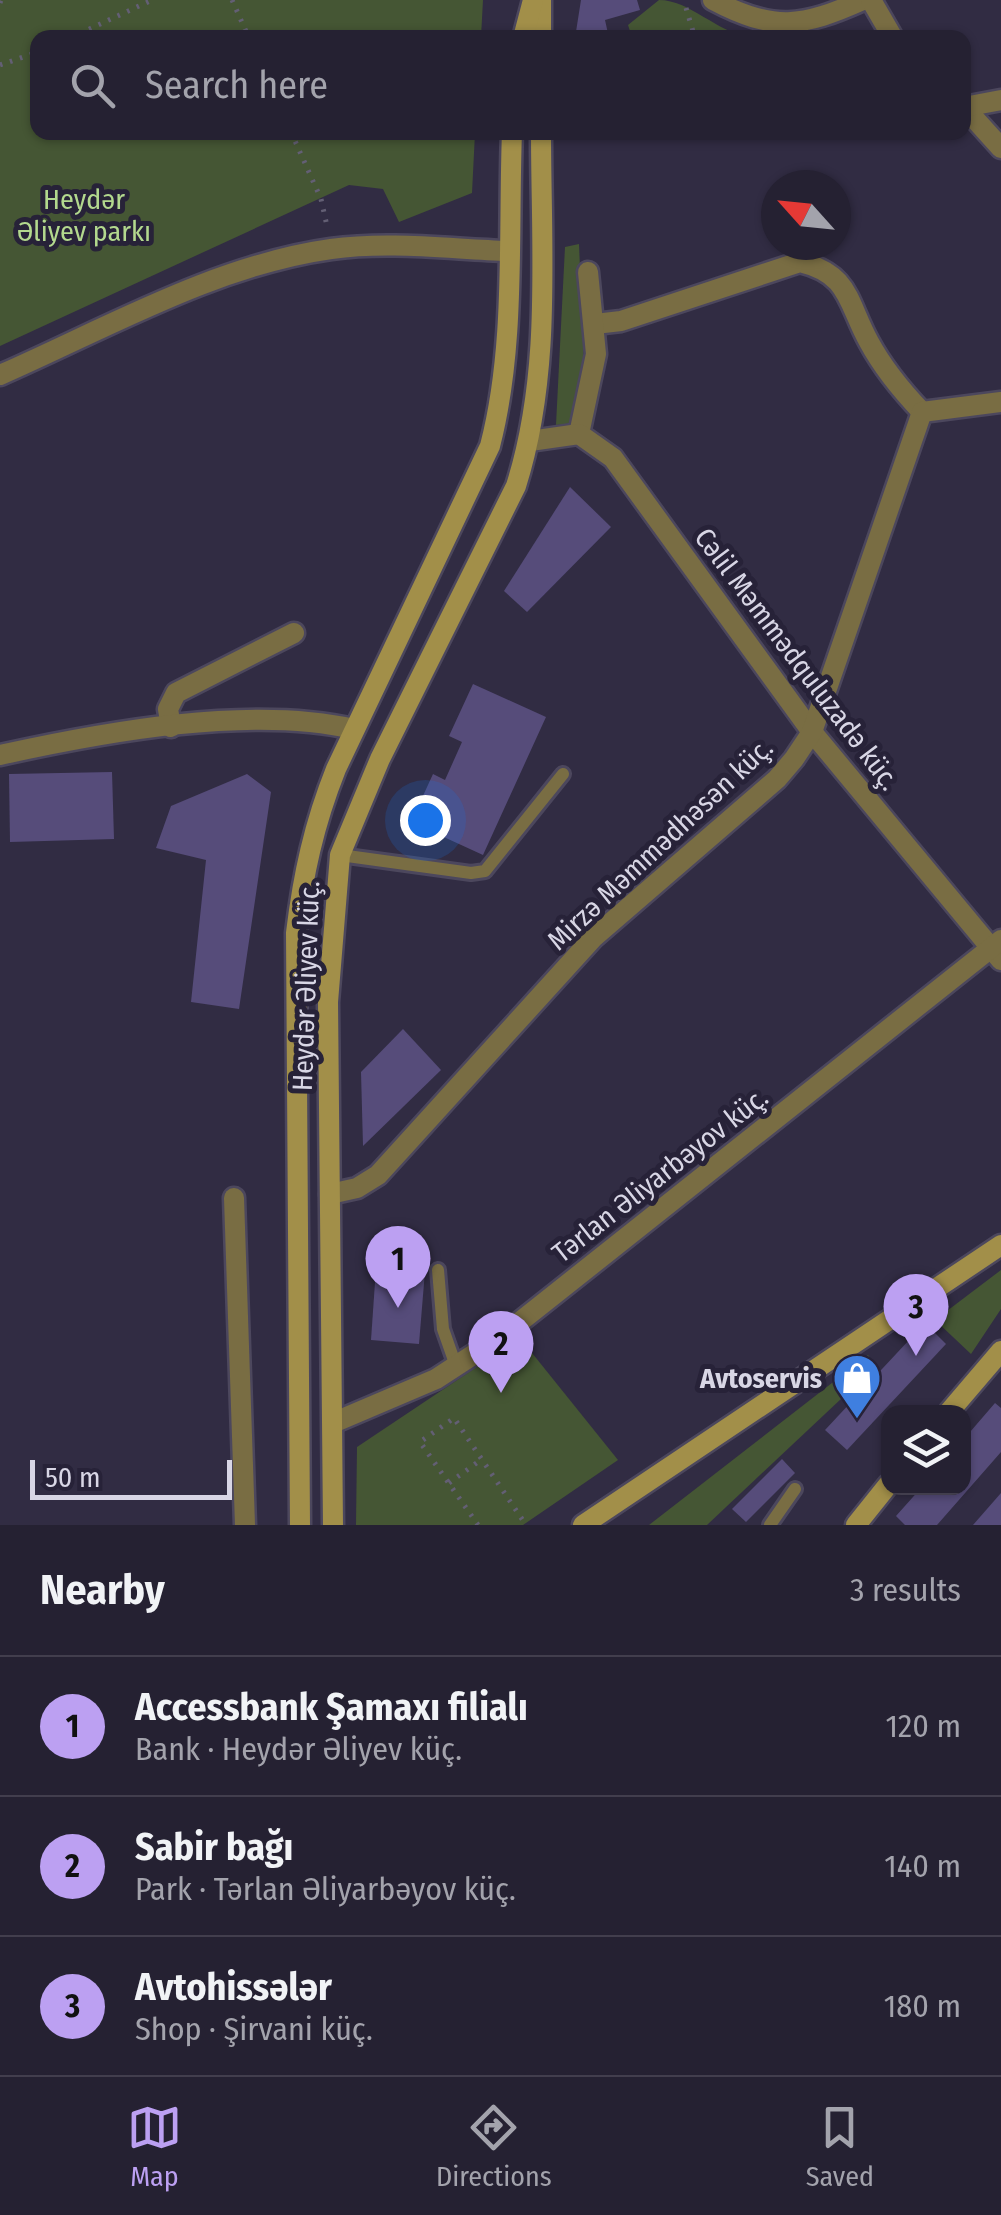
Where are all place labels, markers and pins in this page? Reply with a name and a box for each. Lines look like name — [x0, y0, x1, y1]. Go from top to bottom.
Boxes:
pin: 1 — [366, 1226, 430, 1308]
pin: 3 — [884, 1274, 948, 1356]
pin: 2 — [468, 1310, 534, 1393]
shop icon: Avtoservis — [831, 1352, 883, 1420]
place label: Avtoservis — [699, 1362, 822, 1395]

